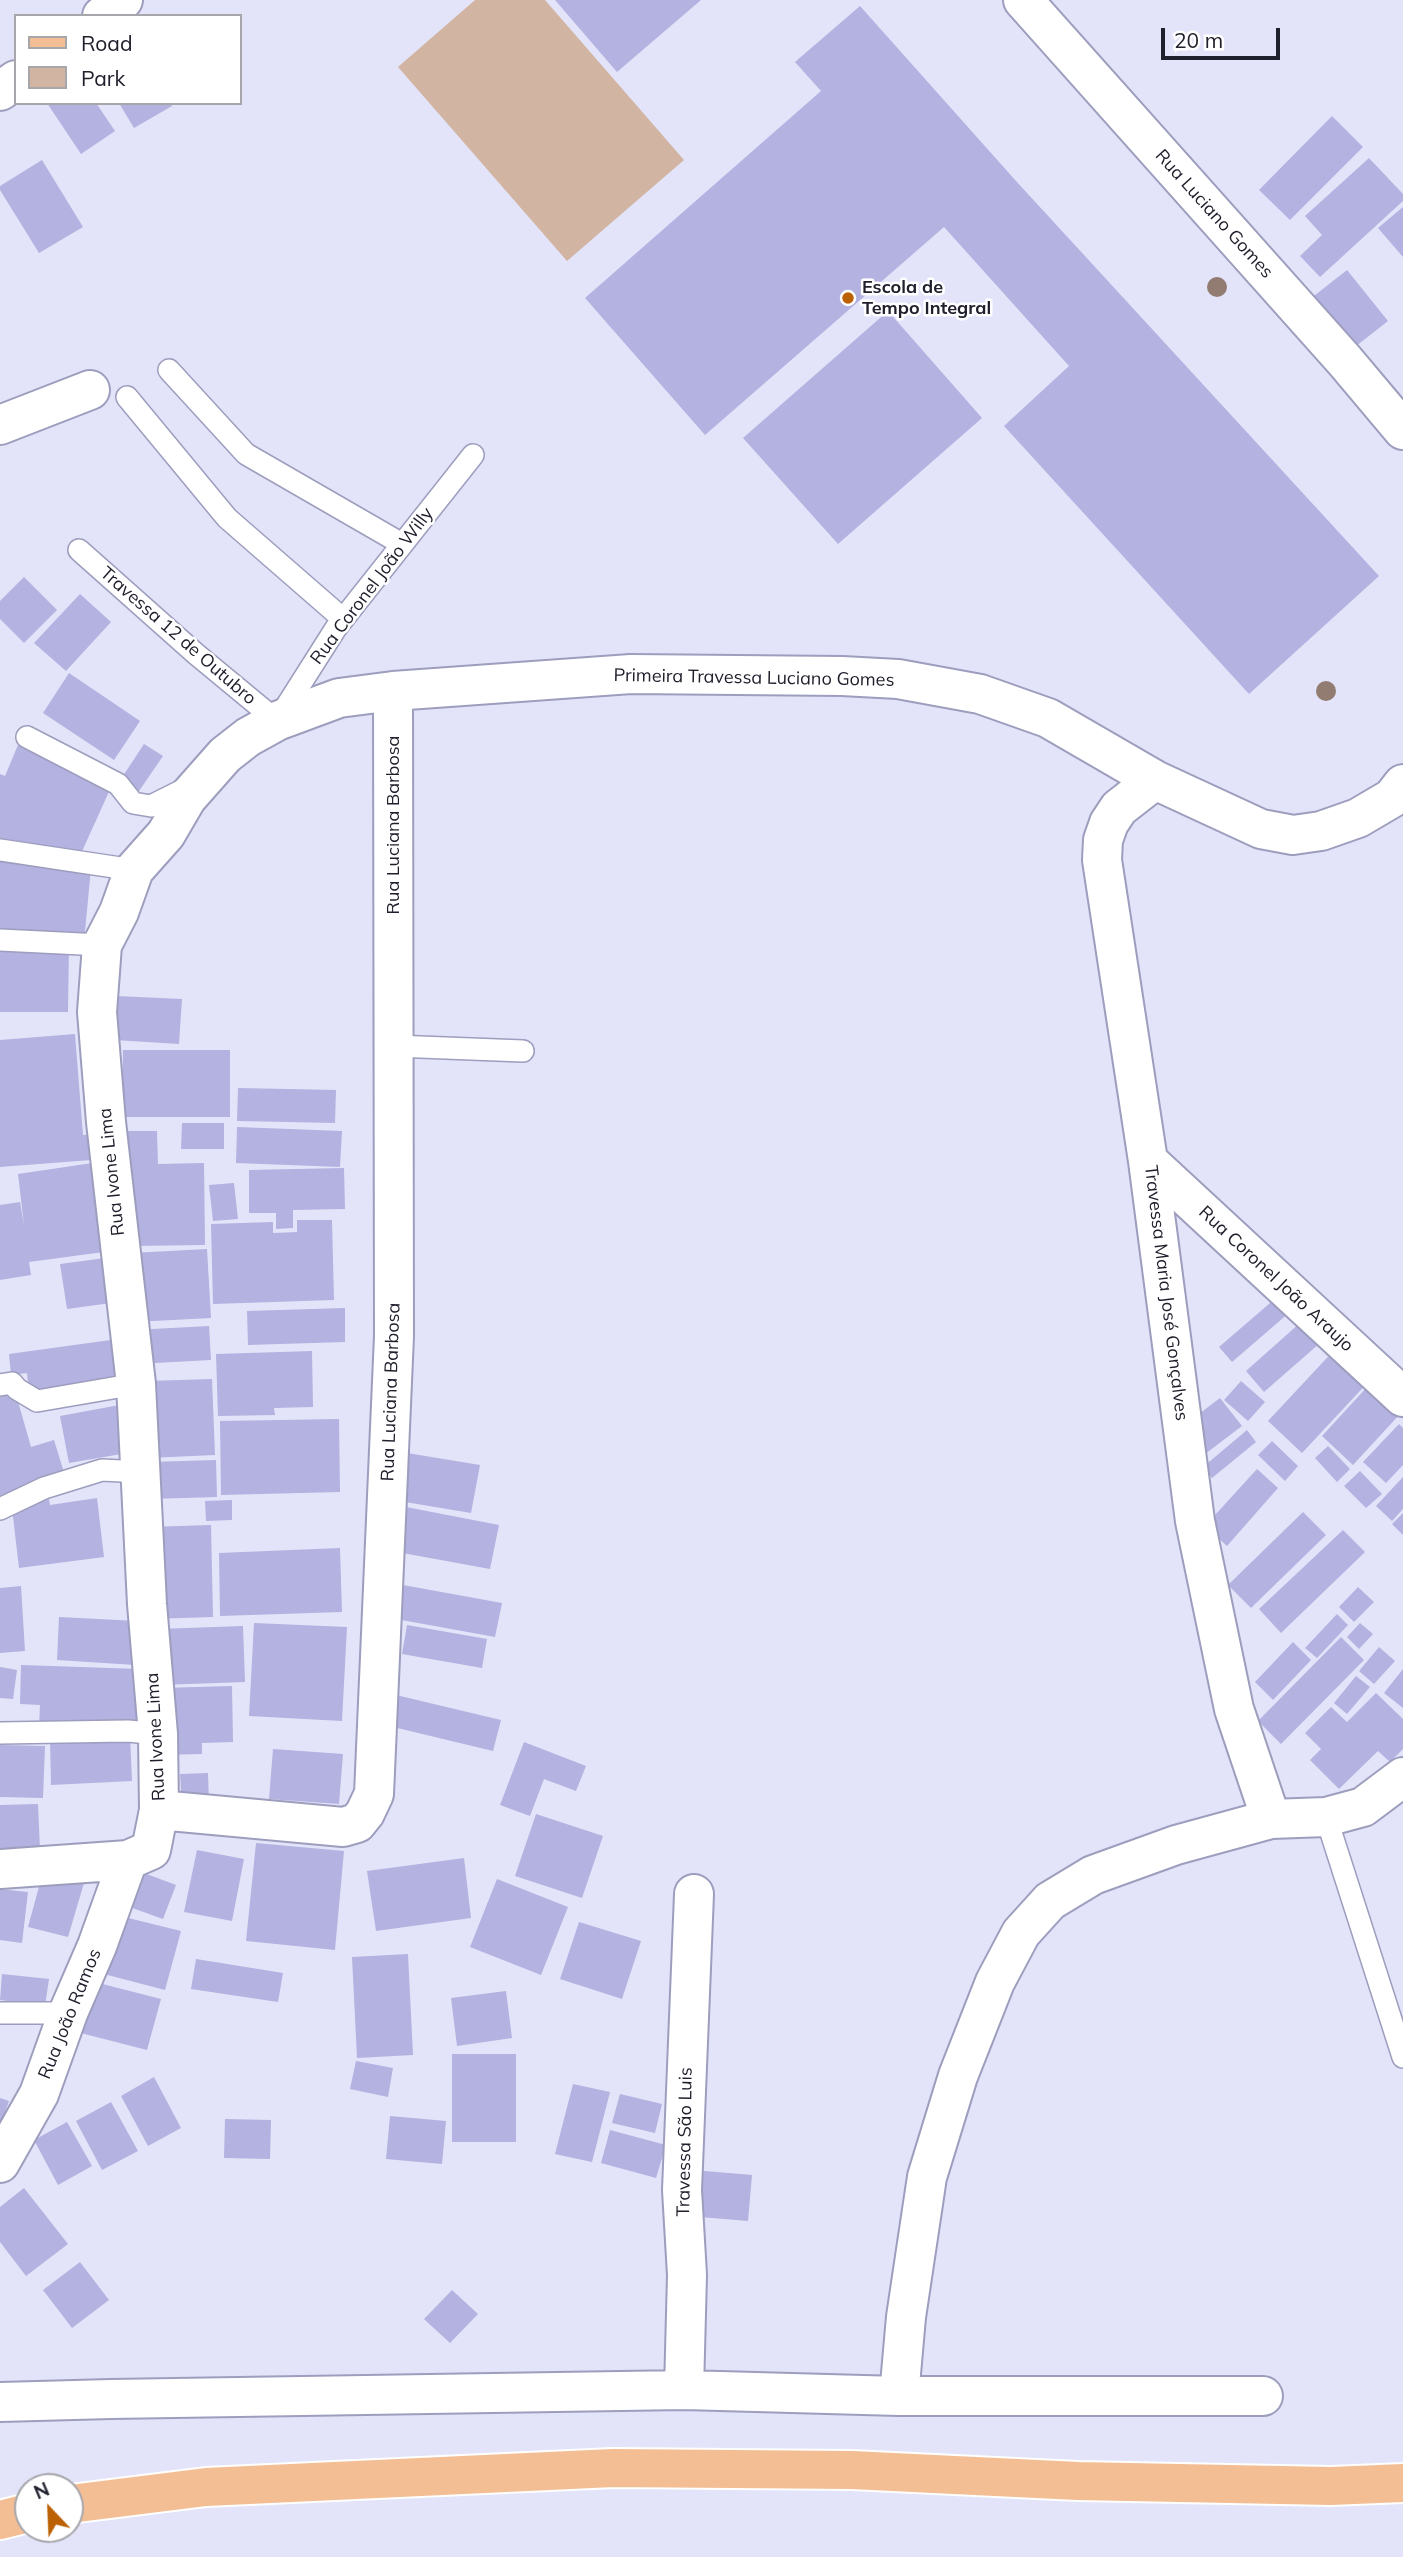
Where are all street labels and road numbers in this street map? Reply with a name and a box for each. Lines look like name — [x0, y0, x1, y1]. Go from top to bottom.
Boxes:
street label: Rua Luciano Gomes — [1150, 145, 1278, 283]
street label: Rua Coronel João Willy — [306, 503, 438, 669]
street label: Travessa 12 de Outubro — [96, 562, 260, 710]
street label: Primeira Travessa Luciano Gomes — [613, 665, 895, 691]
street label: Rua Luciana Barbosa — [383, 736, 405, 914]
street label: Rua Ivone Lima — [95, 1107, 129, 1237]
street label: Travessa Maria José Gonçalves — [1140, 1164, 1192, 1422]
street label: Rua Coronel João Araujo — [1194, 1202, 1358, 1356]
street label: Rua Luciana Barbosa — [377, 1302, 405, 1482]
street label: Rua Ivone Lima — [142, 1672, 170, 1802]
street label: Rua João Ramos — [34, 1946, 106, 2082]
street label: Travessa São Luis — [673, 2067, 697, 2217]

